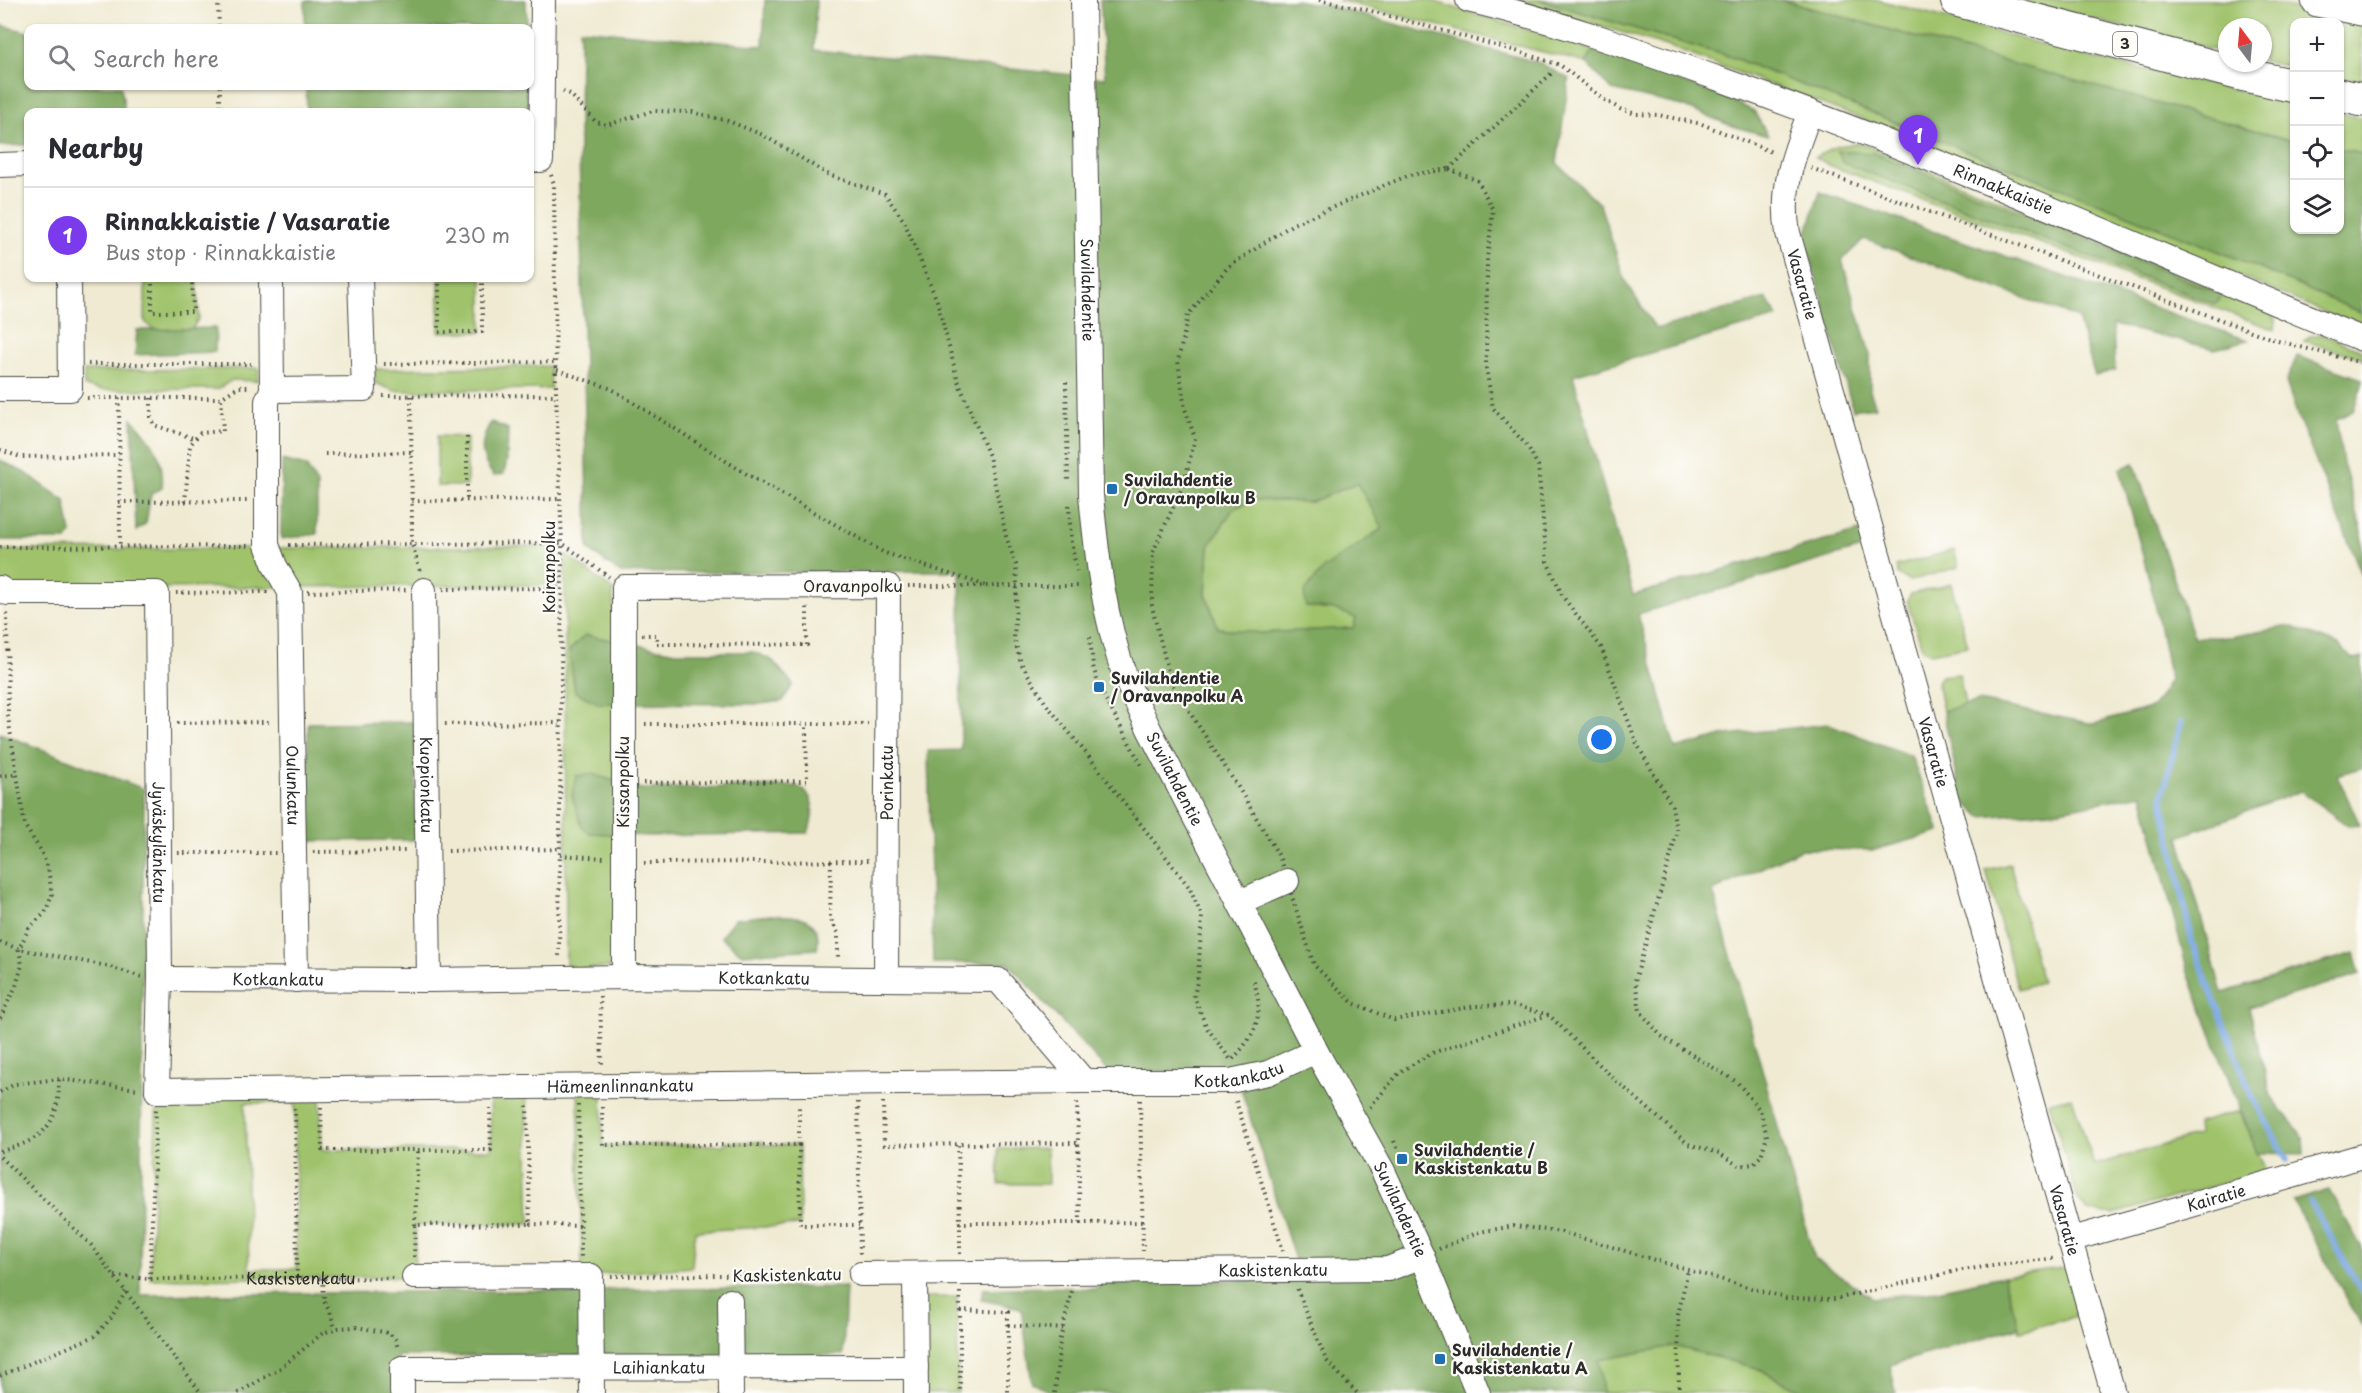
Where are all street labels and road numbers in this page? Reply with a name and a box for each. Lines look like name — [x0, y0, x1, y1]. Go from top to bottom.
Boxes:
road number: 3 — [2113, 32, 2137, 56]
street label: Rinnakkaistie — [1950, 157, 2057, 219]
street label: Suvilahdentie — [1076, 238, 1102, 342]
street label: Vasaratie — [1782, 246, 1825, 322]
street label: Koiranpolku — [536, 521, 560, 613]
street label: Oravanpolku — [803, 573, 903, 597]
street label: Vasaratie — [1913, 714, 1956, 790]
street label: Suvilahdentie — [1141, 727, 1210, 830]
street label: Kissanpolku — [610, 736, 634, 828]
street label: Kuopionkatu — [415, 737, 440, 833]
street label: Oulunkatu — [281, 745, 307, 826]
street label: Porinkatu — [874, 745, 898, 821]
street label: Jyväskylänkatu — [147, 782, 172, 903]
street label: Kotkankatu — [718, 965, 810, 989]
street label: Kotkankatu — [232, 966, 324, 991]
street label: Kotkankatu — [1193, 1054, 1287, 1092]
street label: Hämeenlinnankatu — [547, 1072, 694, 1098]
street label: Suvilahdentie — [1369, 1156, 1434, 1260]
street label: Kairatie — [2184, 1177, 2248, 1217]
street label: Vasaratie — [2044, 1182, 2087, 1258]
street label: Kaskistenkatu — [1218, 1257, 1328, 1282]
street label: Kaskistenkatu — [732, 1261, 842, 1287]
street label: Kaskistenkatu — [246, 1265, 356, 1290]
street label: Laihiankatu — [613, 1354, 705, 1379]

